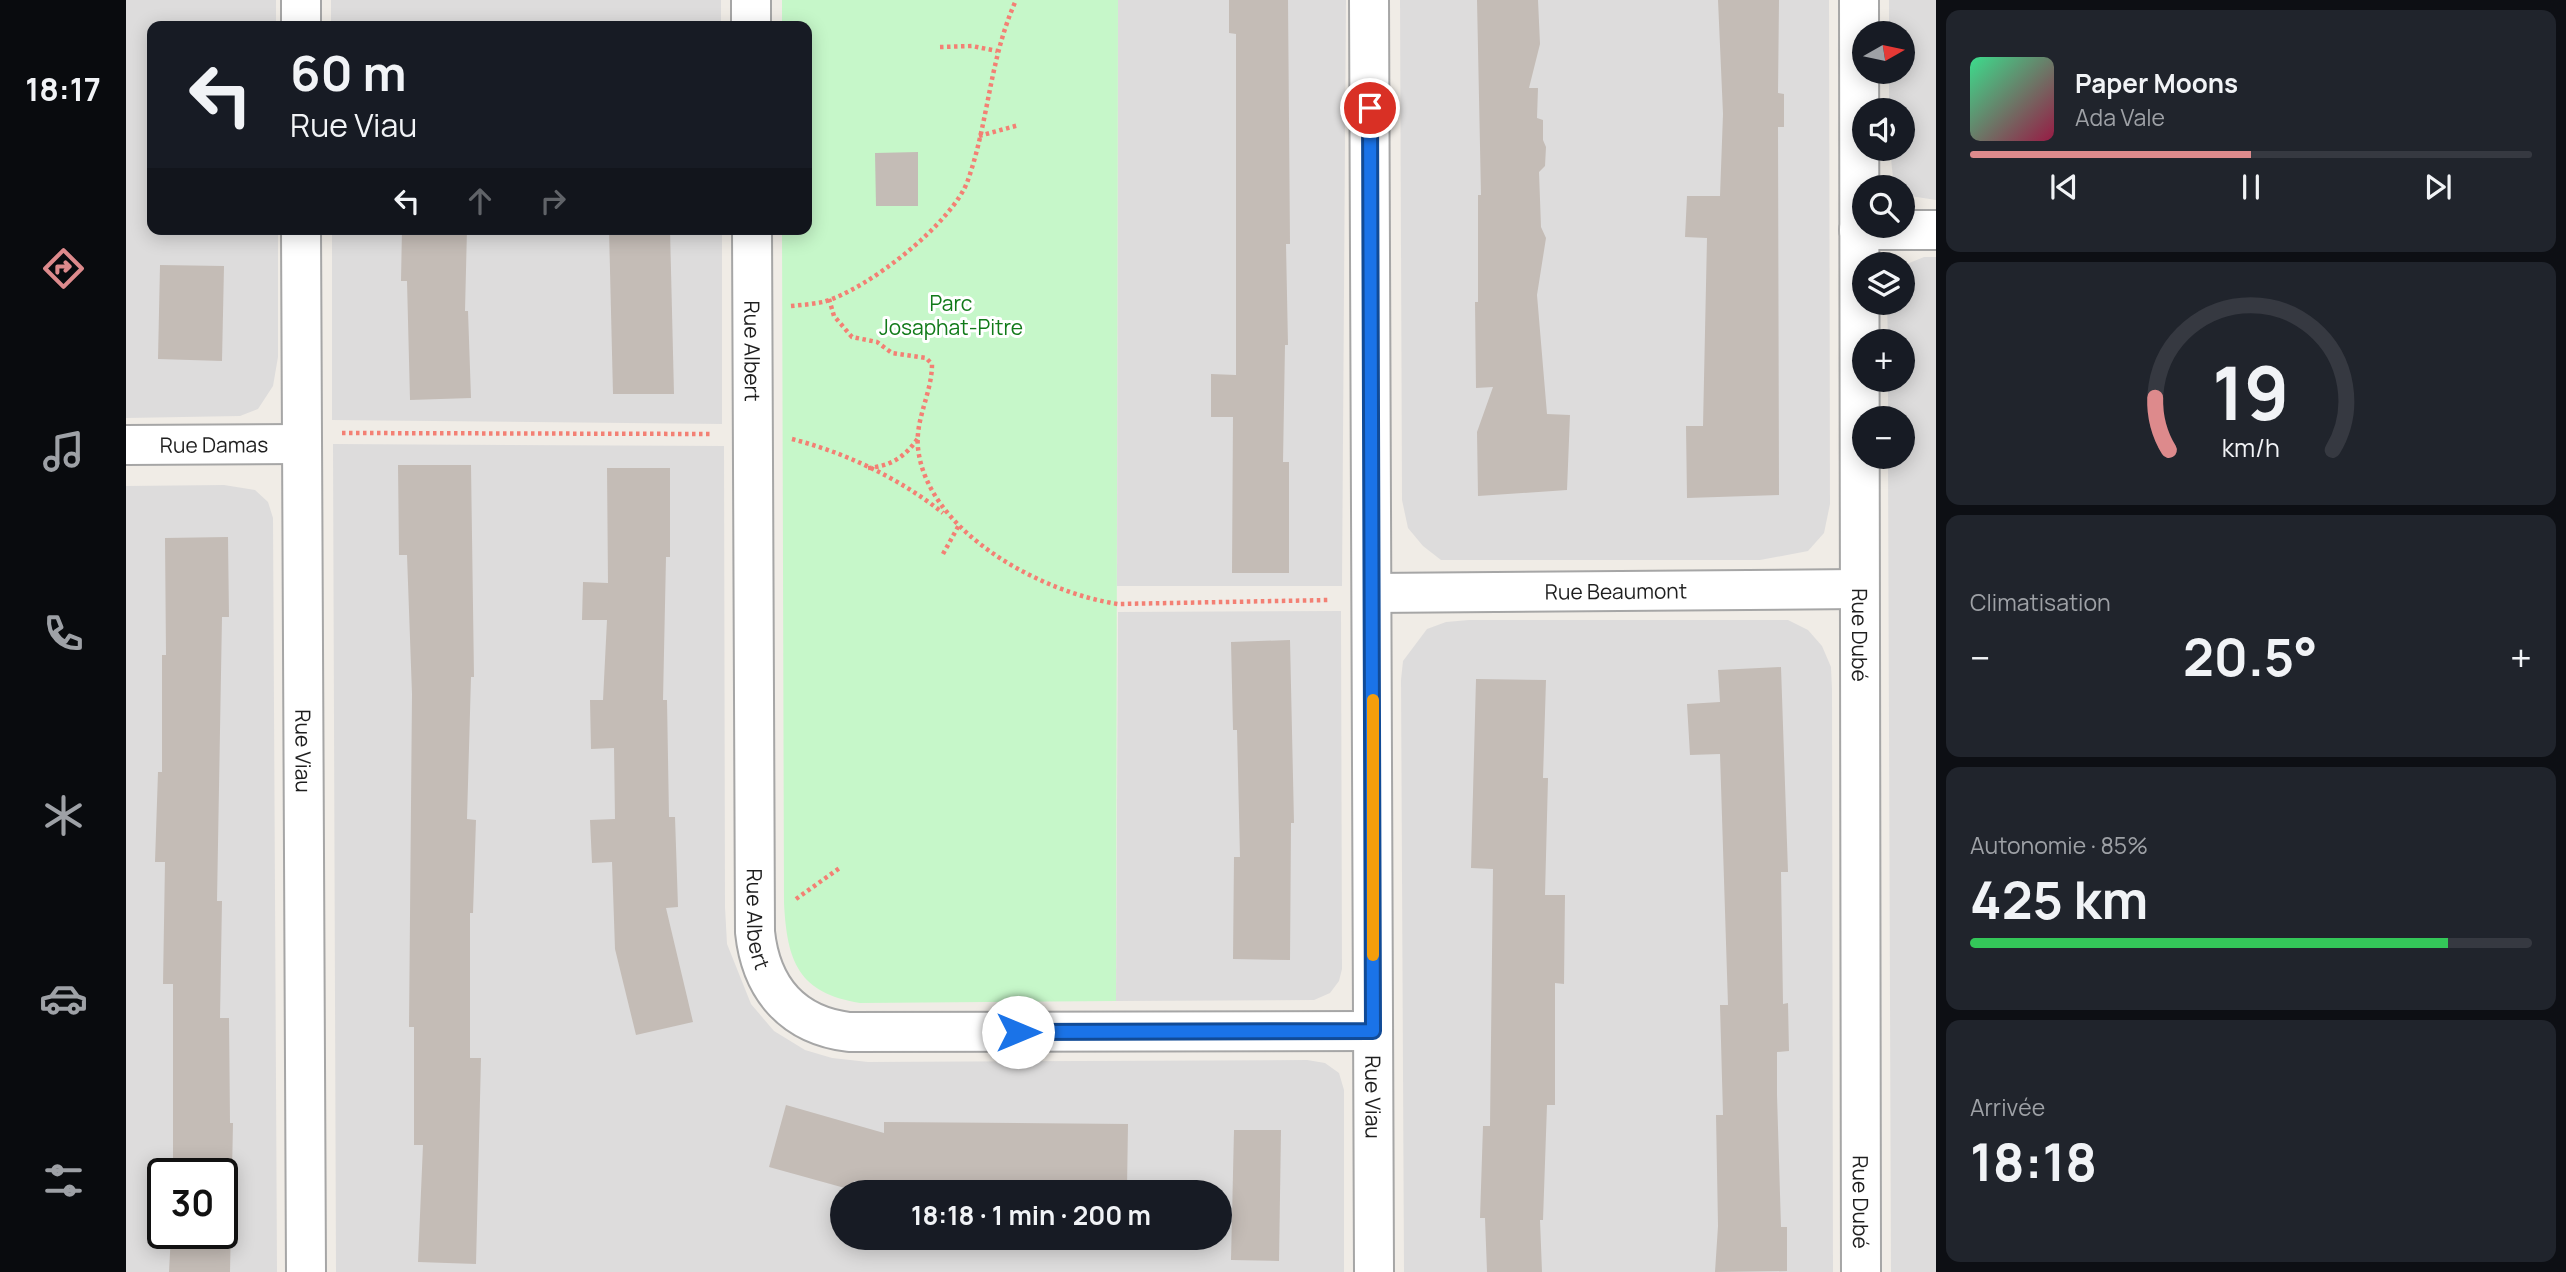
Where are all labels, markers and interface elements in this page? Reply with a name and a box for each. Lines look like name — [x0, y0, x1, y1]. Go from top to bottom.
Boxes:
north arrow — [1852, 21, 1914, 84]
map controls — [1852, 21, 1915, 469]
text: 60 m — [290, 39, 407, 106]
icon: left — [175, 49, 266, 140]
text: Paper Moons — [2075, 65, 2238, 101]
text: 18:17 — [25, 67, 101, 111]
pin — [1340, 78, 1400, 138]
icon: arrive — [1351, 89, 1389, 127]
button: sound — [1852, 98, 1915, 161]
text: Ada Vale — [2075, 101, 2165, 133]
text: Rue Viau — [290, 103, 417, 147]
icon: previous — [2045, 168, 2083, 206]
icon: pause — [2232, 168, 2270, 206]
icon: next — [2419, 168, 2457, 206]
button: search — [1852, 175, 1915, 238]
icon: left — [388, 182, 426, 220]
icon: ahead — [461, 182, 499, 220]
icon: right — [534, 182, 572, 220]
icon: directions — [39, 244, 88, 293]
button: layers — [1852, 252, 1915, 315]
park label: Parc Josaphat-Pitre — [879, 289, 1023, 341]
street label: Rue Albert — [738, 300, 767, 402]
button: + — [1852, 329, 1915, 392]
text: 19 — [2212, 342, 2290, 442]
button: − — [1852, 406, 1915, 469]
icon: music — [39, 427, 88, 476]
text: km/h — [2222, 429, 2280, 464]
street label: Rue Damas — [160, 430, 268, 459]
street label: Rue Beaumont — [1545, 576, 1687, 606]
text: Climatisation — [1970, 586, 2111, 618]
street label: Rue Dubé — [1846, 588, 1874, 682]
icon: phone — [39, 609, 88, 658]
text: 20.5° — [2183, 621, 2318, 692]
text: − — [1970, 631, 1991, 683]
text: + — [2510, 631, 2532, 683]
street label: Rue Viau — [289, 709, 318, 793]
icon: climate — [39, 791, 88, 840]
text: Autonomie · 85% — [1970, 829, 2148, 861]
text: 425 km — [1970, 864, 2148, 935]
street label: Rue Albert — [741, 868, 777, 973]
icon: car — [39, 974, 88, 1023]
position arrow — [981, 995, 1055, 1069]
street label: Rue Viau — [1359, 1055, 1387, 1139]
text: Arrivée — [1970, 1091, 2045, 1123]
text: 18:18 — [1970, 1126, 2097, 1197]
street label: Rue Dubé — [1847, 1155, 1875, 1249]
icon: filters — [39, 1156, 88, 1205]
speed limit sign: 30 — [147, 1158, 238, 1249]
text: 18:18 · 1 min · 200 m — [911, 1197, 1151, 1233]

